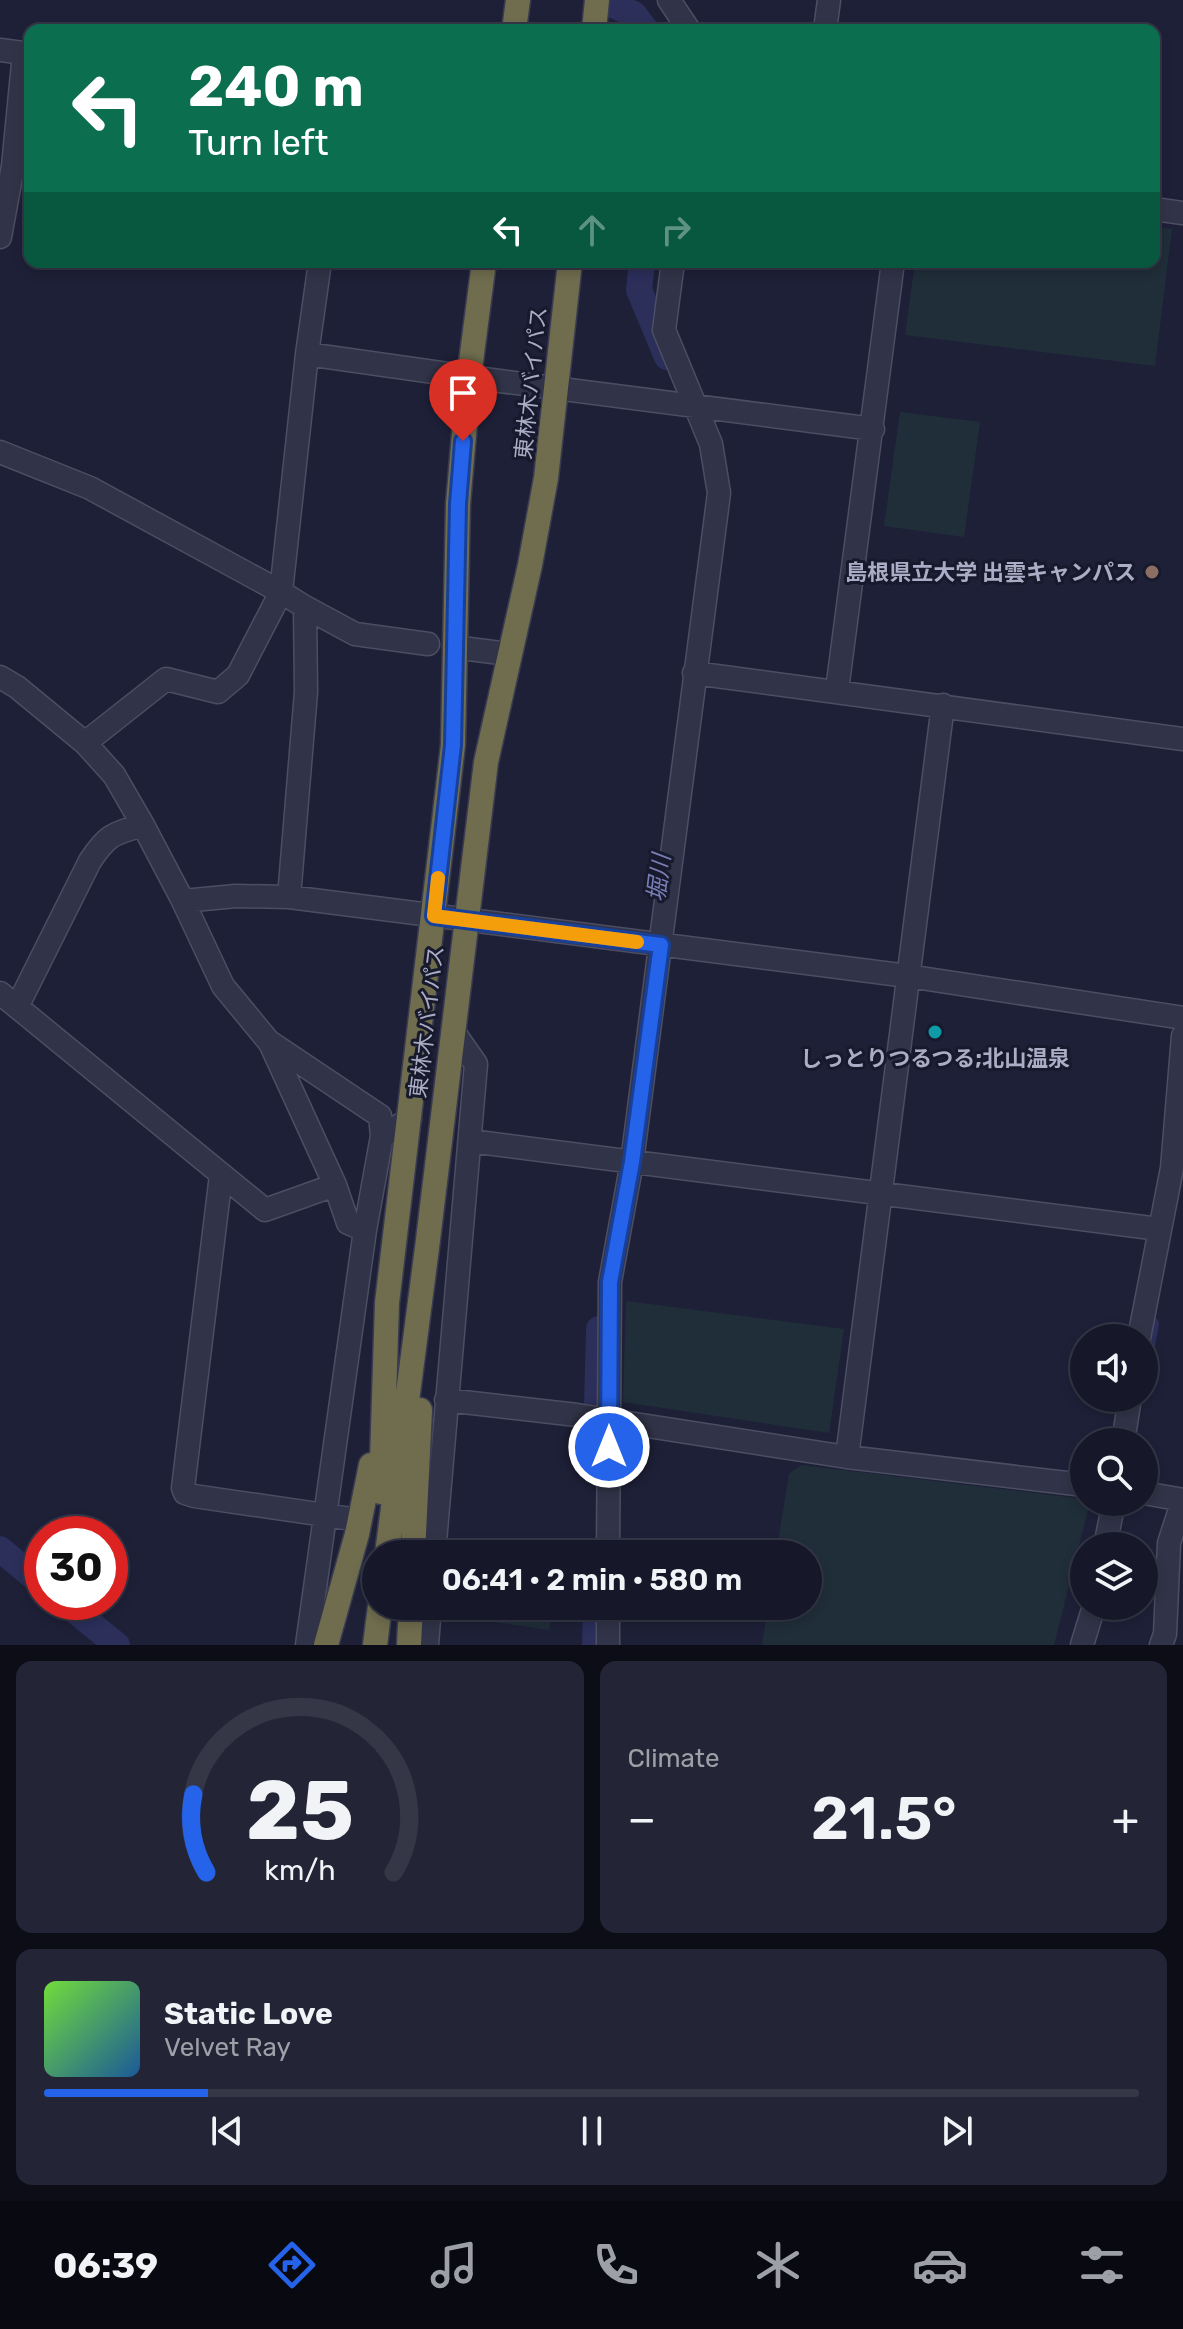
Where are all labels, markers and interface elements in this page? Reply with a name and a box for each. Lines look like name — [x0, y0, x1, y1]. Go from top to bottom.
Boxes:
text: 240 m — [188, 54, 364, 120]
icon: left — [56, 56, 160, 160]
text: Turn left — [188, 121, 329, 164]
icon: left — [486, 208, 530, 252]
icon: ahead — [570, 208, 614, 252]
icon: right — [654, 208, 698, 252]
street label: 東林木バイパス — [510, 305, 552, 461]
pin — [429, 359, 497, 441]
icon: arrive — [441, 371, 485, 415]
place label: 島根県立大学 出雲キャンパス — [845, 559, 1136, 586]
marker: 島根県立大学 出雲キャンパス — [1143, 563, 1161, 581]
water label: 堀川 — [642, 849, 676, 904]
street label: 東林木バイパス — [404, 944, 450, 1100]
marker: しっとりつるつる;北山温泉 — [926, 1023, 944, 1041]
place label: しっとりつるつる;北山温泉 — [800, 1045, 1070, 1072]
map controls — [1070, 1324, 1158, 1620]
button: sound — [1070, 1324, 1158, 1412]
position arrow — [567, 1405, 651, 1489]
button: search — [1070, 1428, 1158, 1516]
speed limit sign: 30 — [24, 1516, 128, 1620]
button: layers — [1070, 1532, 1158, 1620]
text: 06:41 · 2 min · 580 m — [442, 1562, 742, 1598]
text: Climate — [628, 1743, 720, 1774]
text: 25 — [246, 1761, 354, 1860]
text: 21.5° — [811, 1783, 957, 1854]
text: − — [628, 1793, 656, 1845]
text: + — [1112, 1793, 1139, 1845]
text: km/h — [264, 1853, 335, 1887]
text: Static Love — [164, 1996, 333, 2032]
text: Velvet Ray — [164, 2032, 291, 2063]
icon: previous — [205, 2109, 249, 2153]
icon: pause — [570, 2109, 614, 2153]
icon: next — [935, 2109, 979, 2153]
icon: directions — [264, 2237, 320, 2293]
icon: music — [426, 2237, 482, 2293]
icon: phone — [588, 2237, 644, 2293]
icon: climate — [750, 2237, 806, 2293]
icon: car — [912, 2237, 968, 2293]
icon: filters — [1074, 2237, 1130, 2293]
text: 06:39 — [53, 2244, 158, 2287]

